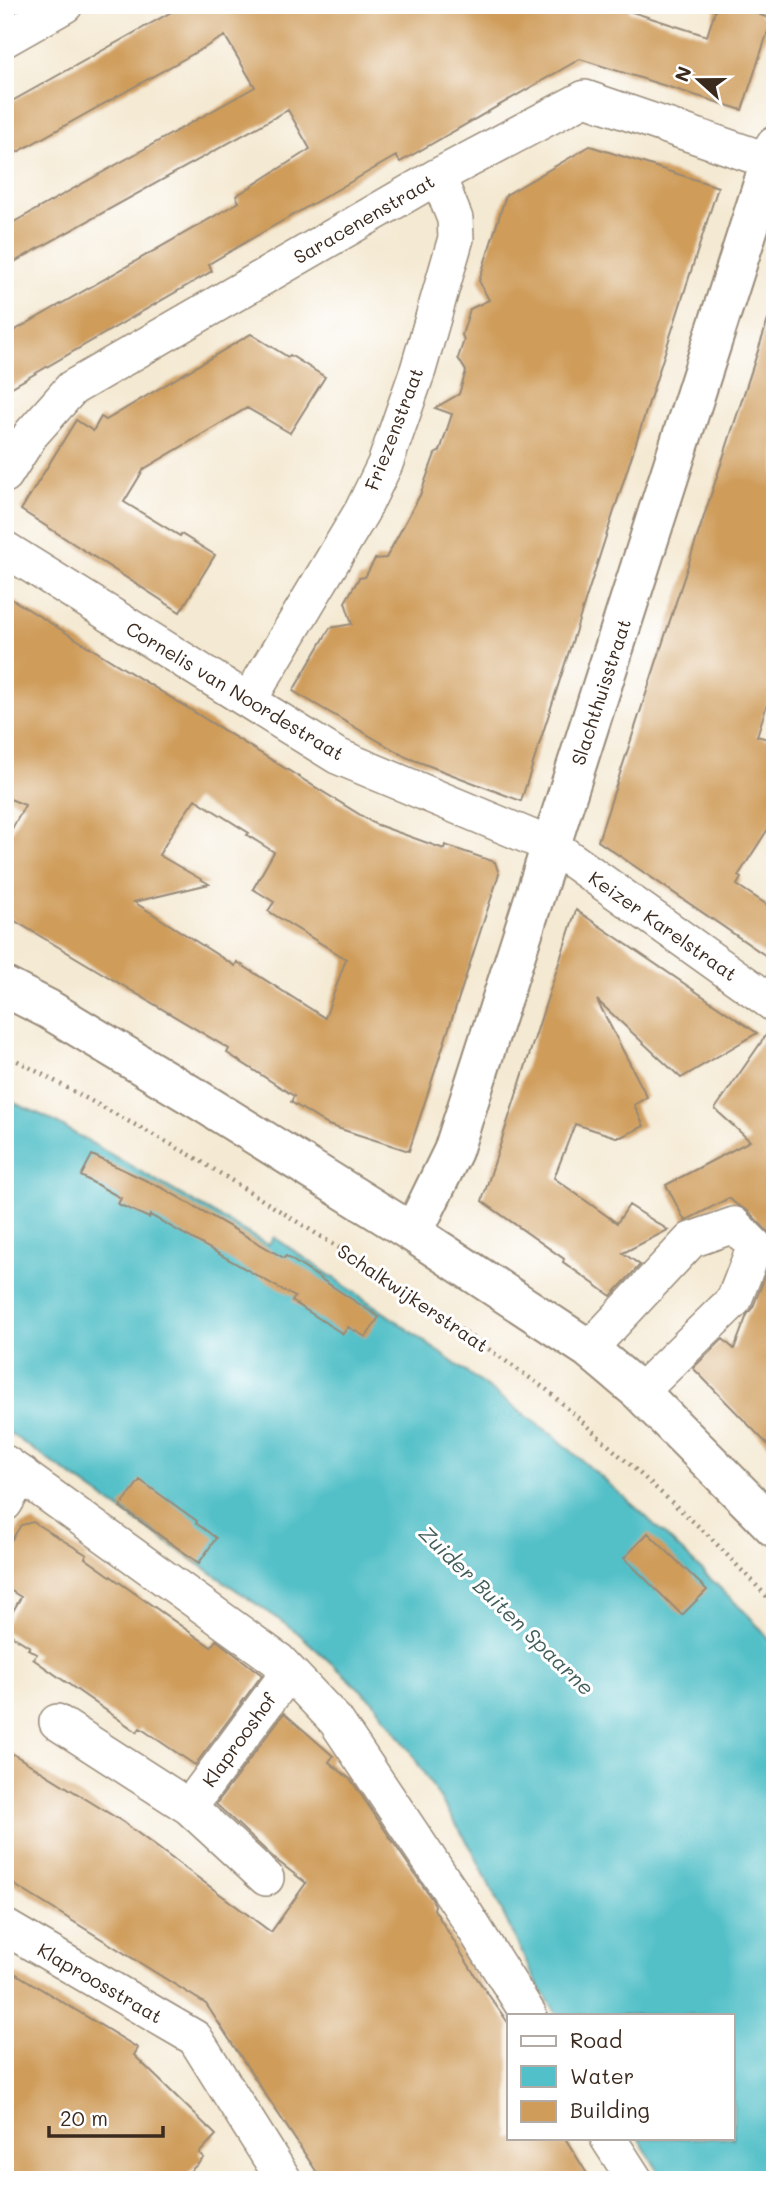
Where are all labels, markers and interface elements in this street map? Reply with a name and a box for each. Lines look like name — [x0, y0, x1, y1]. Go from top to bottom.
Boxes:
north arrow — [664, 46, 734, 116]
text: N — [668, 63, 697, 85]
street label: Saracenenstraat — [289, 168, 439, 269]
street label: Friezenstraat — [359, 364, 428, 494]
street label: Cornelis van Noordestraat — [122, 615, 349, 766]
street label: Slachthuisstraat — [565, 615, 636, 768]
street label: Keizer Karelstraat — [584, 865, 742, 986]
street label: Schalkwijkerstraat — [333, 1238, 494, 1357]
water label: Zuider Buiten Spaarne — [414, 1519, 600, 1701]
street label: Klaprooshof — [196, 1687, 282, 1792]
street label: Klaproosstraat — [33, 1937, 167, 2028]
legend — [507, 2014, 734, 2140]
text: Road — [570, 2026, 622, 2053]
text: Water — [570, 2062, 634, 2089]
scale bar — [49, 2094, 163, 2138]
text: Building — [570, 2096, 650, 2123]
text: 20 m — [60, 2104, 108, 2131]

